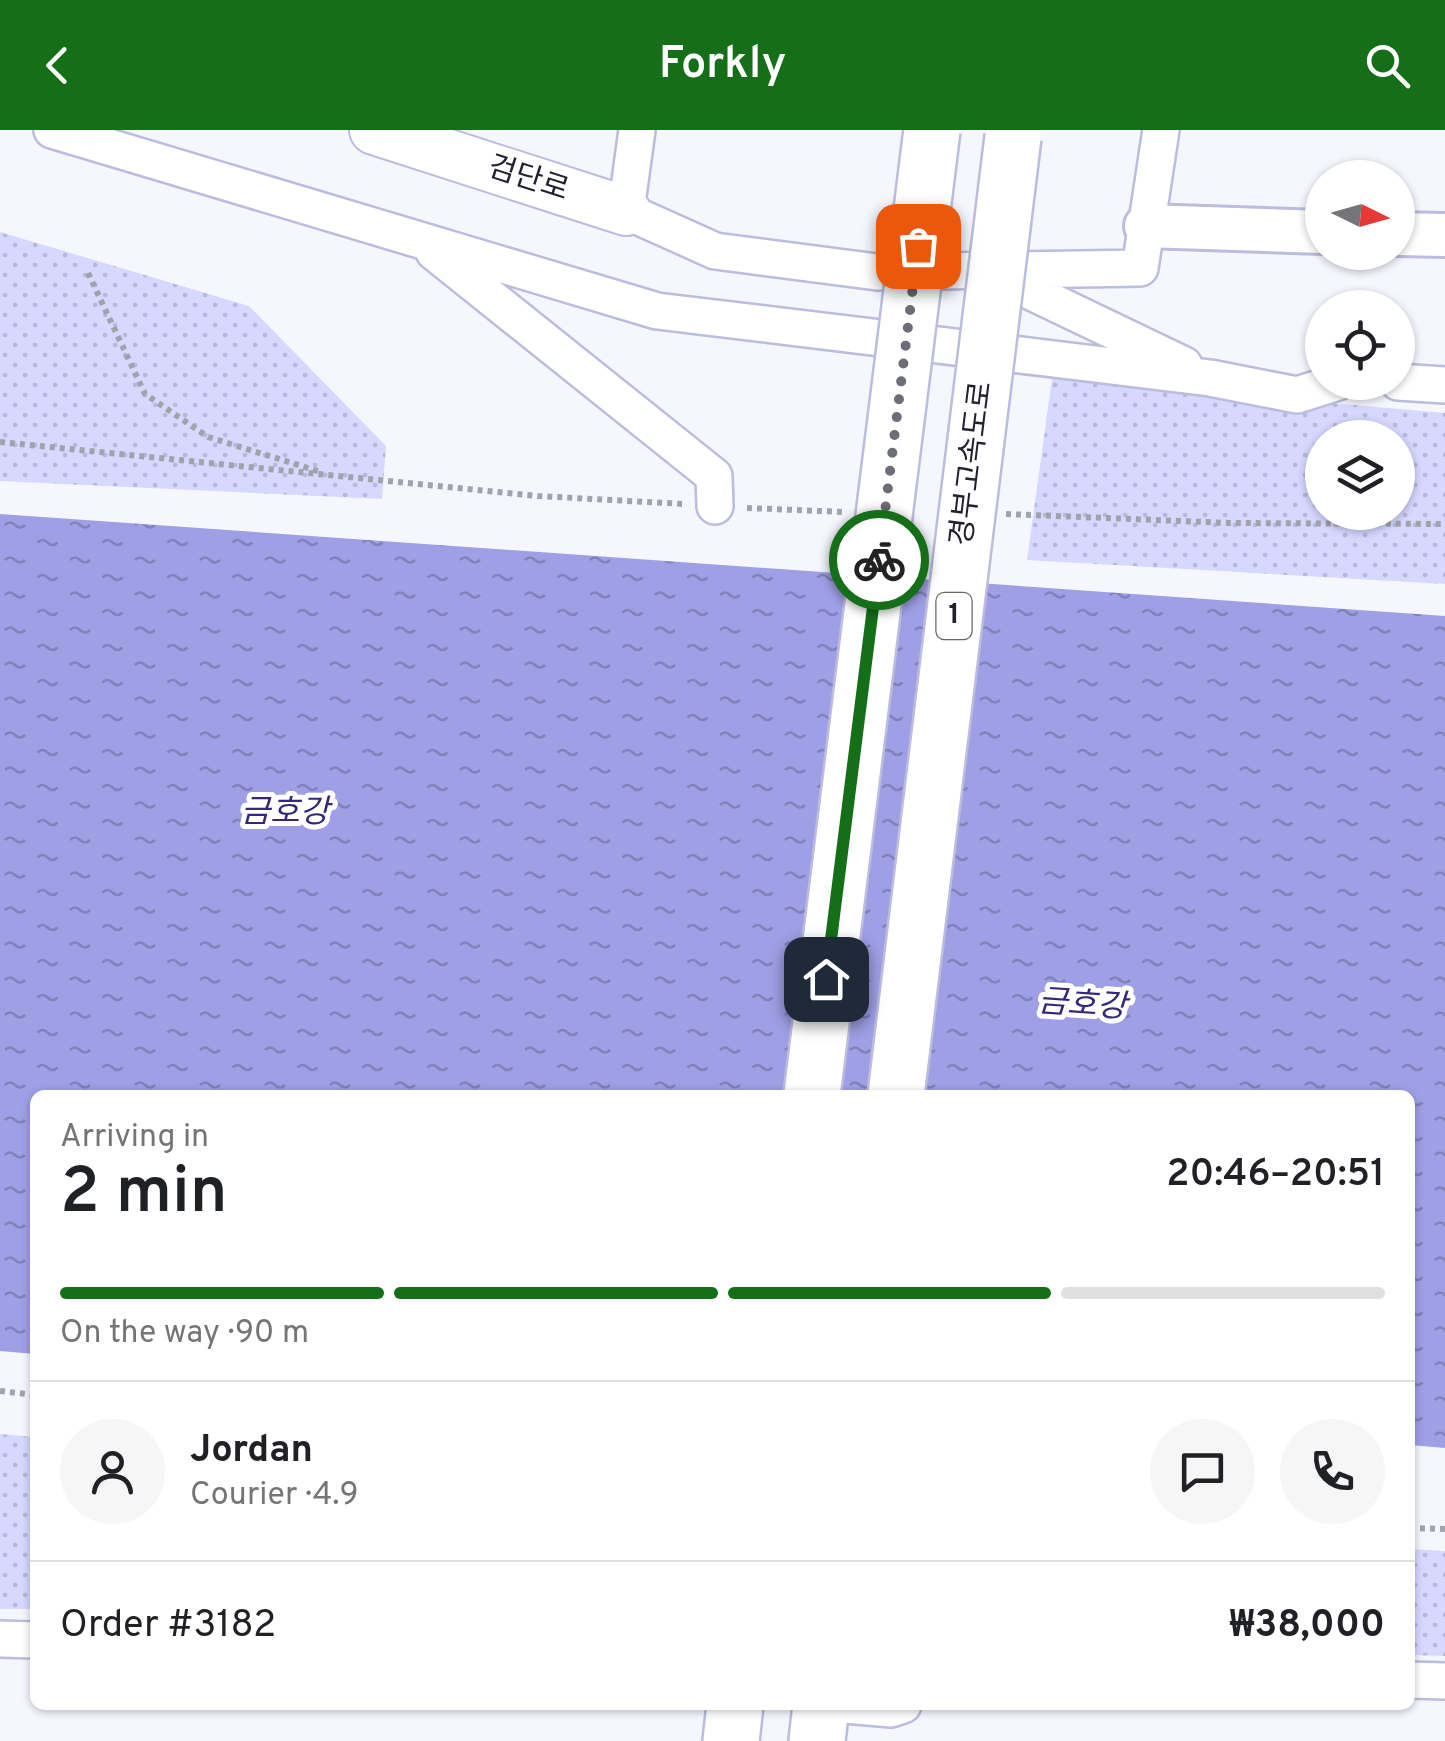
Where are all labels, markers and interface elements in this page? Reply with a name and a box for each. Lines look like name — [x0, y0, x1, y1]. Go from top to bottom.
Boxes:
text: Forkly — [659, 37, 786, 94]
icon: back — [30, 38, 85, 93]
icon: search — [1360, 38, 1415, 93]
street label: 검단로 — [483, 150, 573, 210]
north arrow — [1305, 160, 1415, 270]
map controls — [1305, 160, 1415, 530]
pin — [876, 204, 961, 289]
icon: bag — [891, 219, 946, 274]
button: locate — [1305, 290, 1415, 400]
street label: 경부고속도로 — [945, 380, 1001, 548]
button: layers — [1305, 420, 1415, 530]
courier — [829, 510, 929, 610]
icon: bike — [852, 533, 907, 588]
road number: 1 — [936, 593, 972, 639]
water label: 금호강 — [241, 794, 334, 834]
pin — [784, 937, 869, 1022]
icon: home — [799, 952, 854, 1007]
water label: 금호강 — [1037, 983, 1132, 1029]
text: Arriving in — [60, 1118, 209, 1158]
text: 20:46–20:51 — [1166, 1151, 1385, 1200]
text: 2 min — [60, 1154, 228, 1236]
text: On the way · 90 m — [60, 1314, 309, 1354]
button: person — [60, 1419, 165, 1524]
button: chat — [1150, 1419, 1255, 1524]
button: phone — [1280, 1419, 1385, 1524]
text: Jordan — [190, 1427, 313, 1476]
text: Courier · 4.9 — [190, 1476, 359, 1516]
text: Order #3182 — [60, 1602, 276, 1651]
text: ₩38,000 — [1230, 1602, 1385, 1651]

